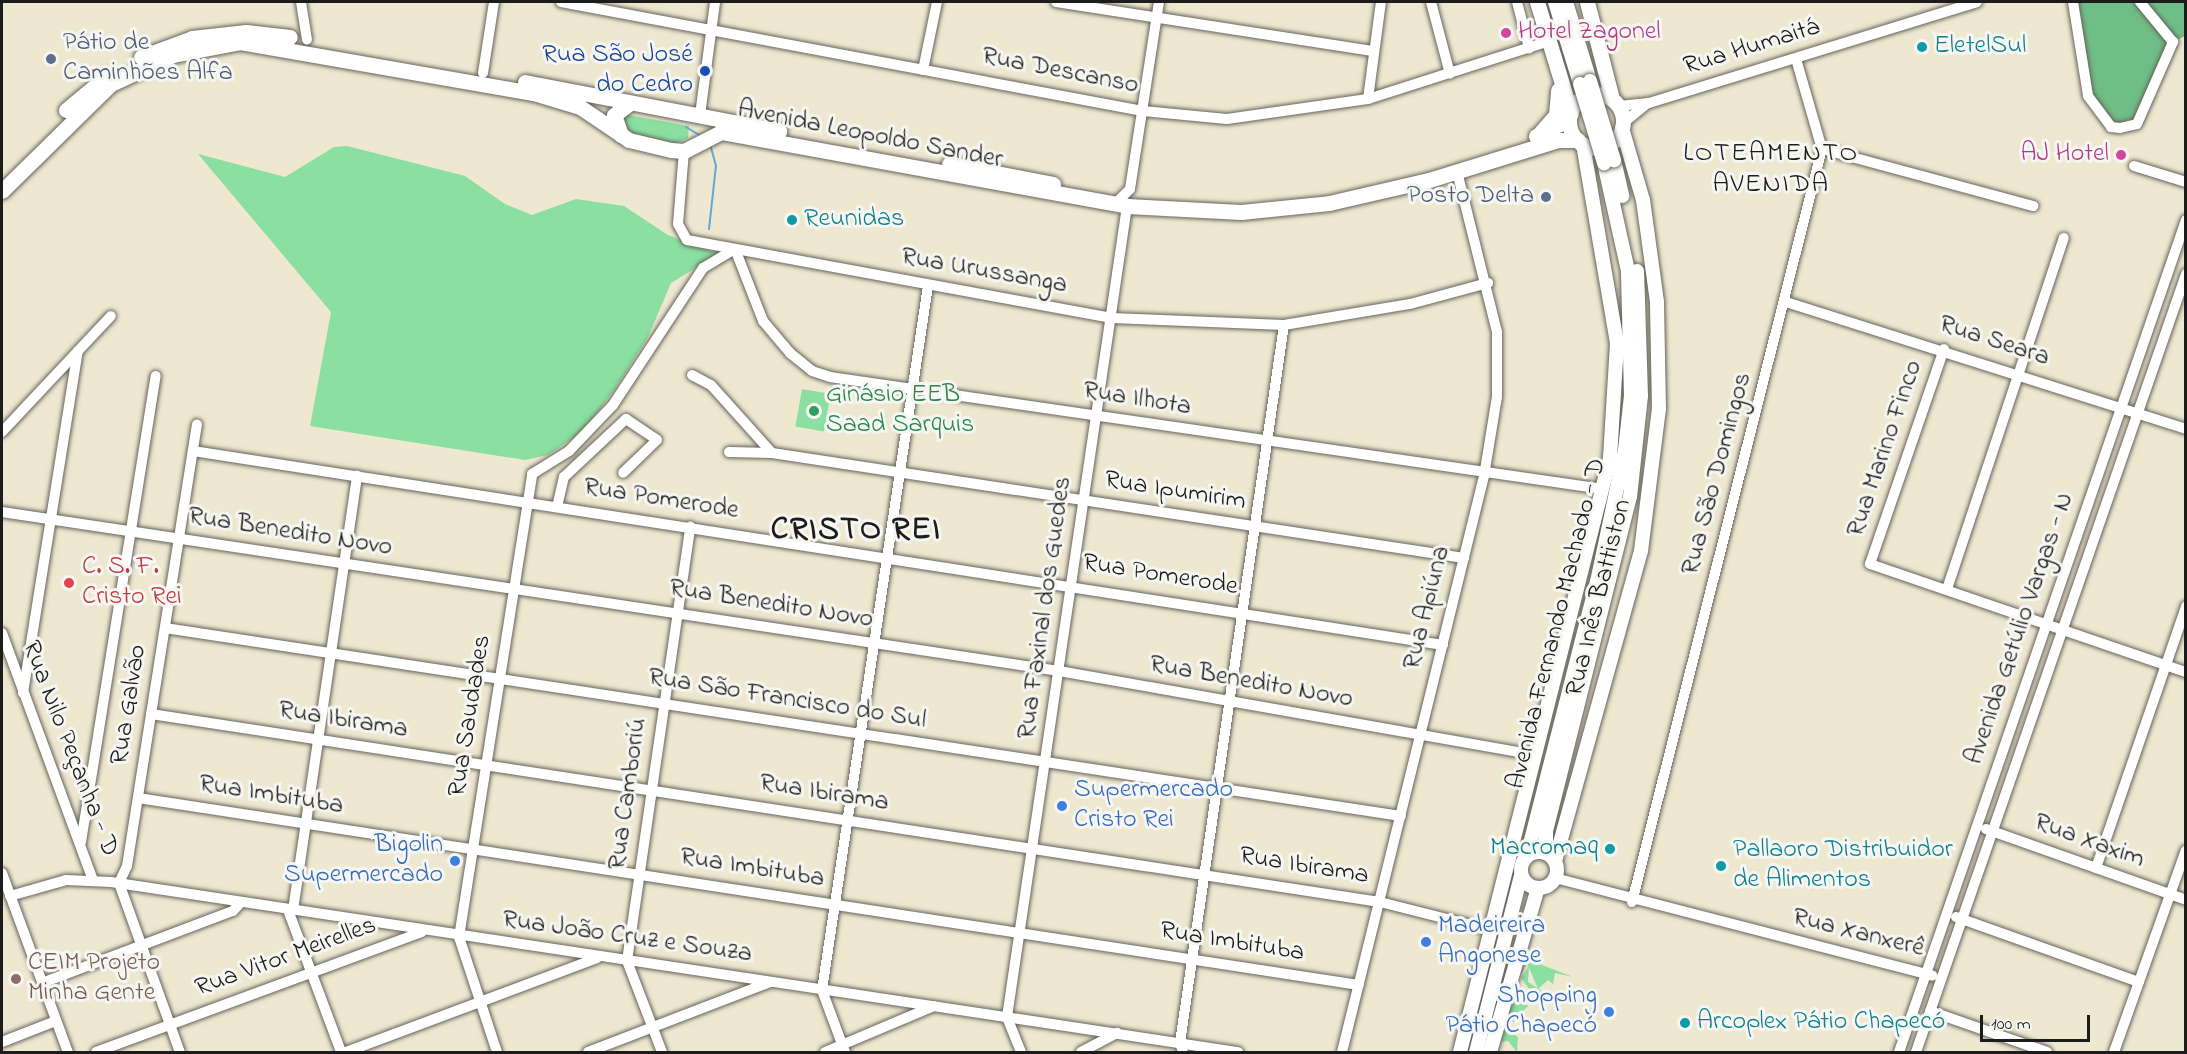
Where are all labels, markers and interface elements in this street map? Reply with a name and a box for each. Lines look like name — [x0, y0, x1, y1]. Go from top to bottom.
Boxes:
street label: Rua Humaitá — [1680, 13, 1824, 83]
place label: Hotel Zagonel — [1518, 17, 1661, 49]
marker: Hotel Zagonel — [1499, 26, 1513, 40]
place label: Pátio de Caminhões Alfa — [63, 28, 233, 89]
place label: EletelSul — [1934, 31, 2026, 63]
place label: Rua São José do Cedro — [542, 40, 693, 101]
marker: EletelSul — [1915, 40, 1929, 54]
street label: Rua Descanso — [979, 42, 1141, 102]
marker: Pátio de Caminhões Alfa — [44, 52, 58, 66]
marker: Rua São José do Cedro — [698, 64, 712, 78]
street label: Avenida Leopoldo Sander — [735, 95, 1005, 177]
district label: LOTEAMENTO AVENIDA — [1683, 137, 1859, 200]
place label: AJ Hotel — [2020, 139, 2109, 171]
marker: AJ Hotel — [2114, 148, 2128, 162]
place label: Posto Delta — [1407, 181, 1534, 213]
marker: Posto Delta — [1539, 190, 1553, 204]
place label: Reunidas — [804, 204, 904, 236]
marker: Reunidas — [785, 213, 799, 227]
street label: Rua Urussanga — [899, 242, 1069, 302]
street label: Rua Seara — [1935, 310, 2053, 374]
street label: Rua Marino Finco — [1841, 357, 1931, 541]
street label: Rua São Domingos — [1676, 369, 1760, 579]
street label: Rua Ilhota — [1081, 376, 1193, 424]
place label: Ginásio EEB Saad Sarquis — [826, 380, 974, 442]
marker: Ginásio EEB Saad Sarquis — [807, 404, 821, 418]
street label: Avenida Fernando Machado - D — [1502, 455, 1614, 793]
street label: Rua Ipumirim — [1102, 465, 1248, 519]
street label: Rua Pomerode — [581, 472, 741, 528]
street label: Rua Faxinal dos Guedes — [1012, 475, 1080, 741]
street label: Avenida Getúlio Vargas - N — [1960, 489, 2082, 769]
street label: Rua Inês Battiston — [1560, 496, 1640, 700]
street label: Rua Benedito Novo — [186, 501, 394, 565]
district label: CRISTO REI — [771, 512, 941, 550]
street label: Rua Apiúna — [1398, 543, 1458, 673]
street label: Rua Pomerode — [1080, 548, 1240, 604]
place label: C. S. F. Cristo Rei — [82, 552, 182, 614]
street label: Rua Benedito Novo — [667, 573, 875, 637]
marker: C. S. F. Cristo Rei — [60, 574, 78, 592]
street label: Rua Saudades — [443, 633, 499, 799]
street label: Rua Nilo Peçanha - D — [14, 637, 124, 861]
street label: Rua Galvão — [105, 643, 155, 767]
street label: Rua Benedito Novo — [1147, 650, 1355, 716]
street label: Rua São Francisco do Sul — [646, 663, 928, 737]
street label: Rua Ibirama — [276, 695, 410, 747]
street label: Rua Camboriú — [603, 716, 655, 872]
street label: Rua Ibirama — [757, 768, 891, 820]
street label: Rua Imbituba — [197, 769, 345, 823]
place label: Supermercado Cristo Rei — [1074, 775, 1233, 837]
marker: Supermercado Cristo Rei — [1055, 799, 1069, 813]
street label: Rua Xaxim — [2030, 808, 2148, 876]
place label: Bigolin Supermercado — [284, 830, 443, 892]
place label: Macromaq — [1490, 833, 1598, 865]
place label: Pallaoro Distribuidor de Alimentos — [1733, 835, 1953, 897]
street label: Rua Ibirama — [1237, 841, 1371, 893]
street label: Rua Imbituba — [678, 842, 826, 896]
marker: Macromaq — [1603, 842, 1617, 856]
marker: Bigolin Supermercado — [448, 854, 462, 868]
marker: Pallaoro Distribuidor de Alimentos — [1714, 859, 1728, 873]
street label: Rua Xanxerê — [1789, 903, 1927, 965]
street label: Rua João Cruz e Souza — [500, 905, 754, 971]
street label: Rua Vitor Meirelles — [191, 911, 381, 1005]
place label: Madeireira Angonese — [1438, 911, 1545, 972]
street label: Rua Imbituba — [1158, 916, 1306, 970]
marker: Madeireira Angonese — [1419, 935, 1433, 949]
place label: CEIM Projeto Minha Gente — [28, 948, 160, 1010]
marker: CEIM Projeto Minha Gente — [9, 972, 23, 986]
place label: Shopping Pátio Chapecó — [1445, 981, 1597, 1042]
scale bar — [1983, 1003, 2092, 1041]
marker: Shopping Pátio Chapecó — [1602, 1005, 1616, 1019]
place label: Arcoplex Pátio Chapecó — [1697, 1007, 1945, 1039]
text: 100 m — [1991, 1012, 2031, 1038]
marker: Arcoplex Pátio Chapecó — [1678, 1016, 1692, 1030]

